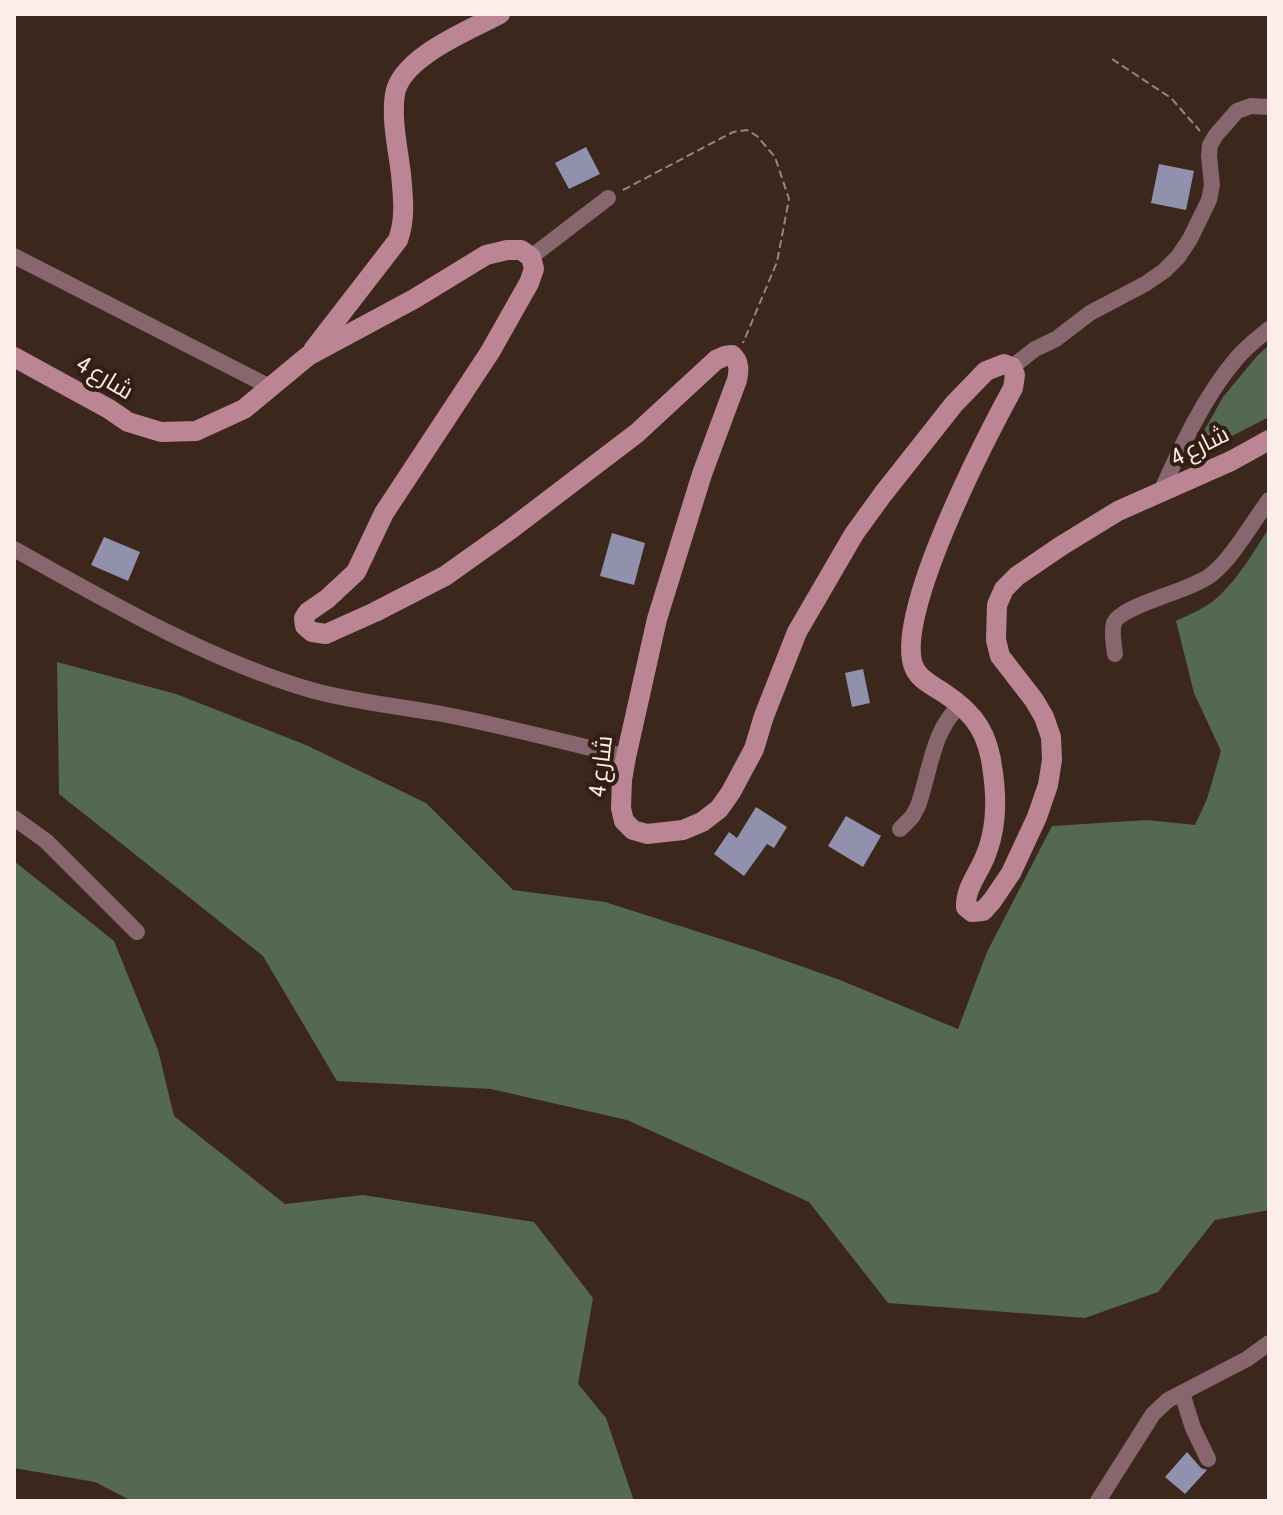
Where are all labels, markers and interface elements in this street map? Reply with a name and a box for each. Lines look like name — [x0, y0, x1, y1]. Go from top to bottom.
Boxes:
street label: شارع 4 — [71, 350, 139, 406]
street label: شارع 4 — [1166, 420, 1234, 472]
street label: شارع 4 — [583, 734, 619, 798]

